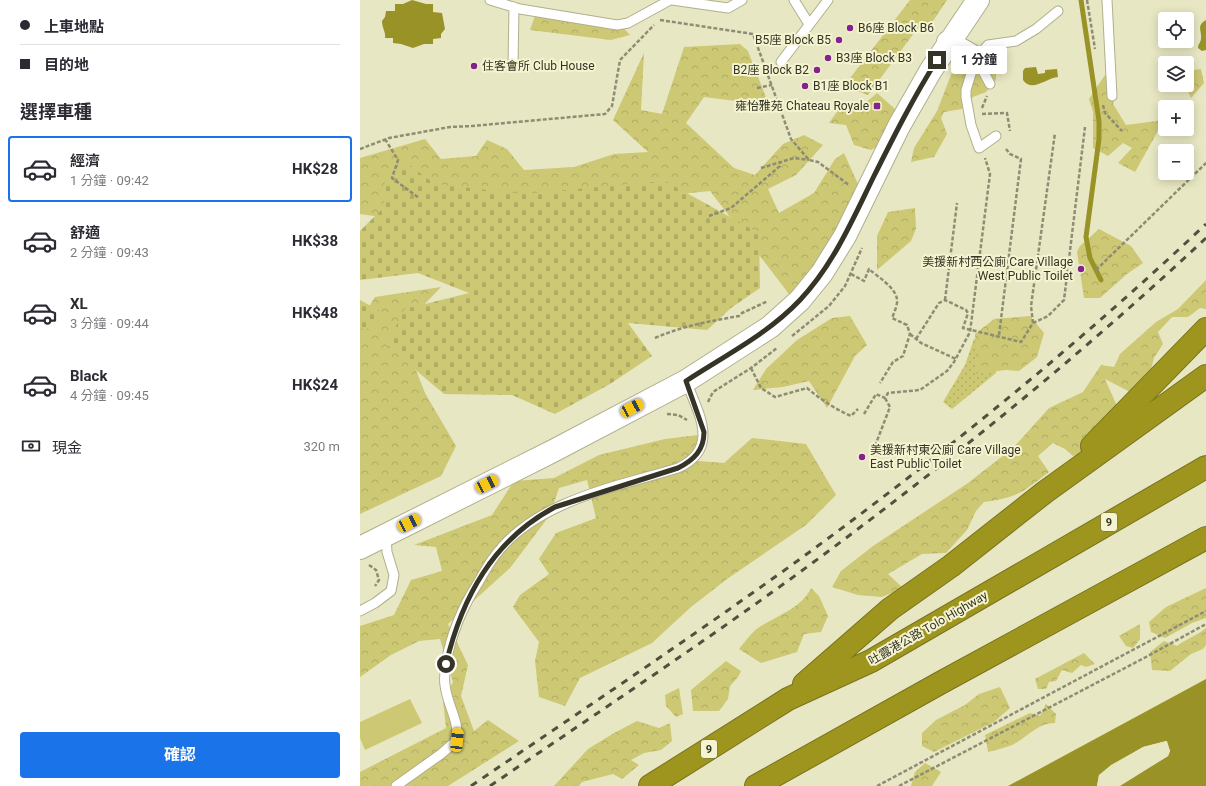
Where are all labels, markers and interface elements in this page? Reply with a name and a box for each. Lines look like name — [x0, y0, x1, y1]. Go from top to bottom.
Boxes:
map controls — [1158, 12, 1194, 180]
button: locate — [1158, 12, 1194, 48]
text: 上車地點 — [44, 18, 104, 36]
place label: B6座 Block B6 — [858, 21, 934, 35]
marker: B6座 Block B6 — [845, 23, 855, 33]
place label: B5座 Block B5 — [755, 33, 831, 47]
marker: B5座 Block B5 — [834, 35, 844, 45]
callout: 1 分鐘 — [951, 46, 1007, 74]
place label: B3座 Block B3 — [836, 51, 912, 65]
route end — [928, 51, 946, 69]
text: 1 分鐘 — [961, 52, 997, 67]
marker: B3座 Block B3 — [823, 53, 833, 63]
text: 目的地 — [44, 56, 89, 74]
button: layers — [1158, 56, 1194, 92]
place label: 住客會所 Club House — [482, 59, 595, 73]
marker: 住客會所 Club House — [469, 61, 479, 71]
place label: B2座 Block B2 — [733, 63, 809, 77]
marker: B2座 Block B2 — [812, 65, 822, 75]
place label: B1座 Block B1 — [813, 79, 889, 93]
marker: B1座 Block B1 — [800, 81, 810, 91]
place label: 雍怡雅苑 Chateau Royale — [735, 99, 869, 113]
button: + — [1158, 100, 1194, 136]
text: 選擇車種 — [20, 101, 92, 122]
marker: 雍怡雅苑 Chateau Royale — [872, 101, 882, 111]
button: − — [1158, 144, 1194, 180]
icon: car — [22, 151, 58, 187]
text: 經濟 — [70, 152, 100, 170]
text: HK$28 — [292, 160, 338, 178]
text: 1 分鐘 · 09:42 — [70, 173, 149, 188]
icon: car — [22, 223, 58, 259]
text: 舒適 — [70, 224, 100, 242]
text: HK$38 — [292, 232, 338, 250]
text: 2 分鐘 · 09:43 — [70, 245, 149, 260]
place label: 美援新村西公廁 Care Village West Public Toilet — [922, 255, 1073, 283]
marker: 美援新村西公廁 Care Village West Public Toilet — [1076, 264, 1086, 274]
icon: car — [22, 295, 58, 331]
text: XL — [70, 295, 88, 313]
text: HK$48 — [292, 304, 338, 322]
text: 3 分鐘 · 09:44 — [70, 316, 149, 331]
icon: car — [22, 367, 58, 403]
text: Black — [70, 367, 107, 385]
text: HK$24 — [292, 376, 338, 394]
text: 4 分鐘 · 09:45 — [70, 388, 149, 403]
car — [619, 397, 645, 419]
icon: cash — [20, 435, 42, 457]
text: 現金 — [52, 439, 82, 457]
text: 320 m — [303, 439, 340, 454]
place label: 美援新村東公廁 Care Village East Public Toilet — [870, 443, 1021, 471]
marker: 美援新村東公廁 Care Village East Public Toilet — [857, 452, 867, 462]
car — [474, 473, 500, 495]
car — [396, 512, 422, 534]
road number: 9 — [1101, 513, 1117, 531]
street label: 吐露港公路 Tolo Highway — [866, 588, 990, 668]
route start — [437, 655, 455, 673]
car — [450, 727, 464, 753]
button: 確認 — [20, 732, 340, 778]
road number: 9 — [701, 740, 717, 758]

